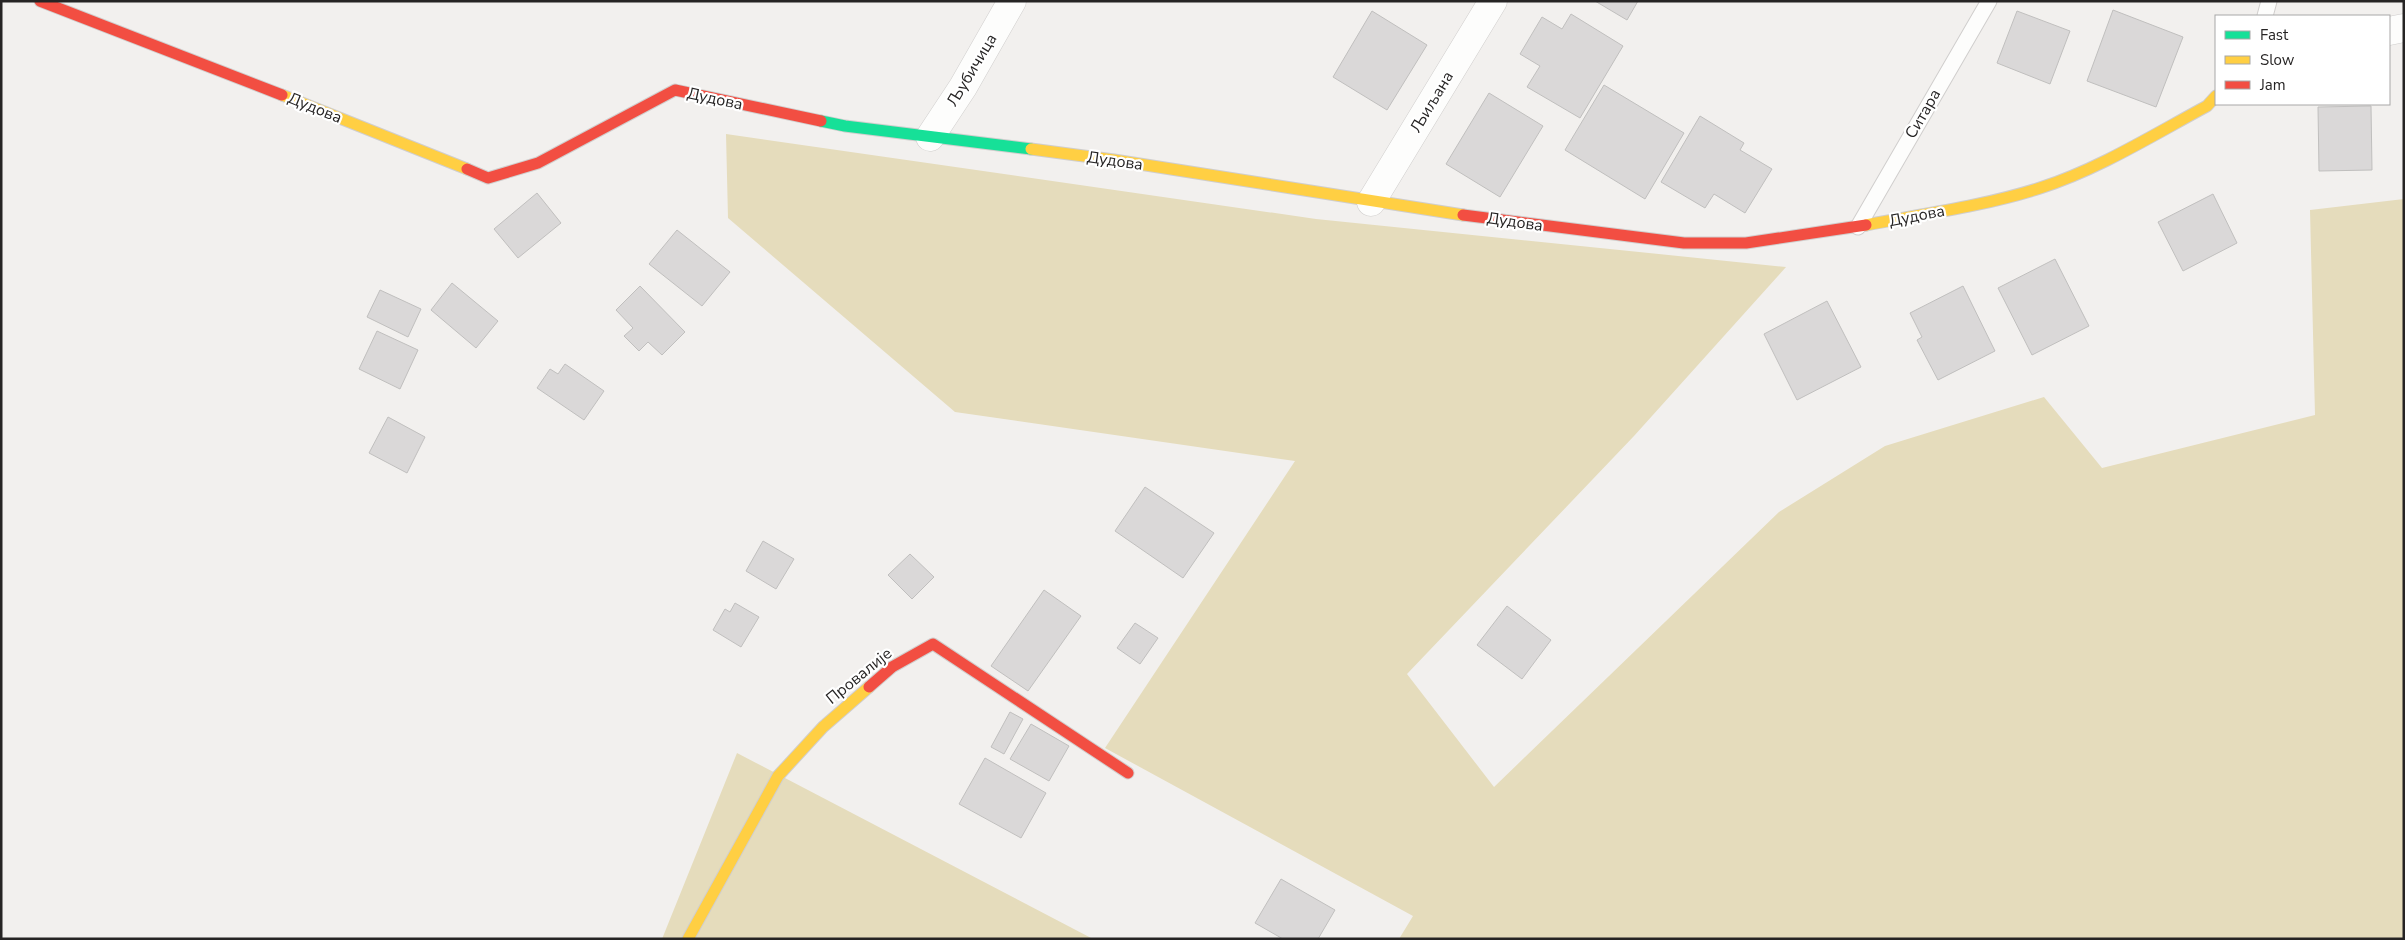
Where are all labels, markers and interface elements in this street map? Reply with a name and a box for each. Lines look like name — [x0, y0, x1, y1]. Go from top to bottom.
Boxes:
legend — [2215, 15, 2390, 105]
text: Fast — [2260, 25, 2289, 45]
street label: Љубичица — [942, 30, 1002, 110]
text: Slow — [2260, 50, 2295, 70]
street label: Љиљана — [1405, 67, 1459, 137]
text: Jam — [2259, 75, 2286, 95]
street label: Дудова — [685, 82, 745, 116]
street label: Ситара — [1900, 85, 1946, 143]
street label: Дудова — [285, 87, 345, 129]
street label: Дудова — [1086, 146, 1144, 176]
street label: Дудова — [1887, 200, 1947, 232]
street label: Дудова — [1486, 207, 1544, 237]
street label: Провалије — [821, 643, 897, 709]

